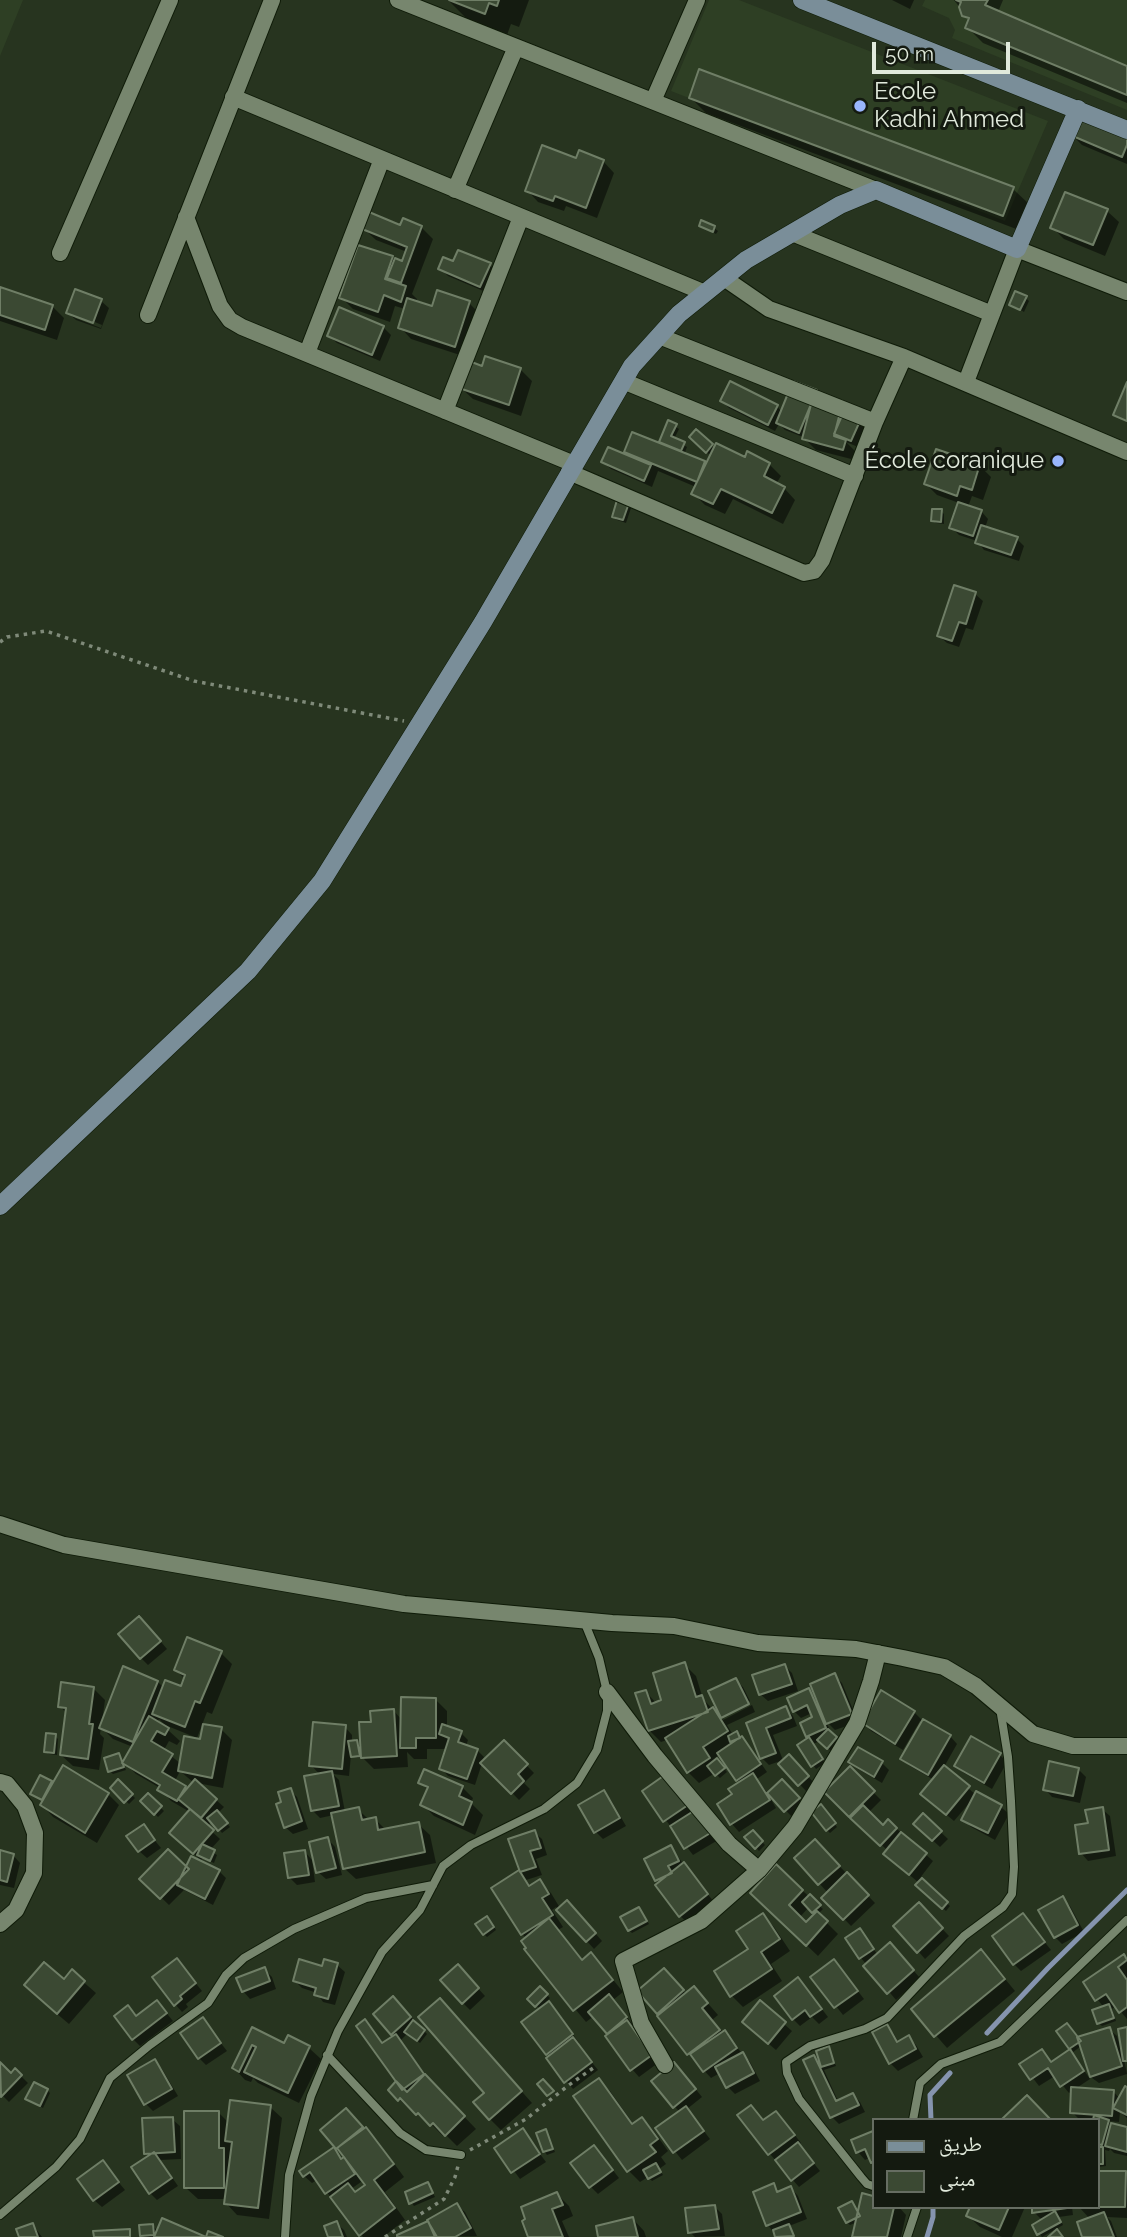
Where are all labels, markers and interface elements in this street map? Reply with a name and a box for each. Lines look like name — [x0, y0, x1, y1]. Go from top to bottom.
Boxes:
scale bar — [875, 28, 1013, 72]
text: 50 m — [885, 41, 934, 66]
place label: Ecole Kadhi Ahmed — [874, 78, 1024, 134]
marker: Ecole Kadhi Ahmed — [852, 98, 868, 114]
place label: École coranique — [865, 447, 1044, 475]
marker: École coranique — [1050, 453, 1066, 469]
legend — [872, 2118, 1099, 2209]
text: طريق — [939, 2131, 982, 2156]
text: مبنى — [939, 2166, 975, 2191]

